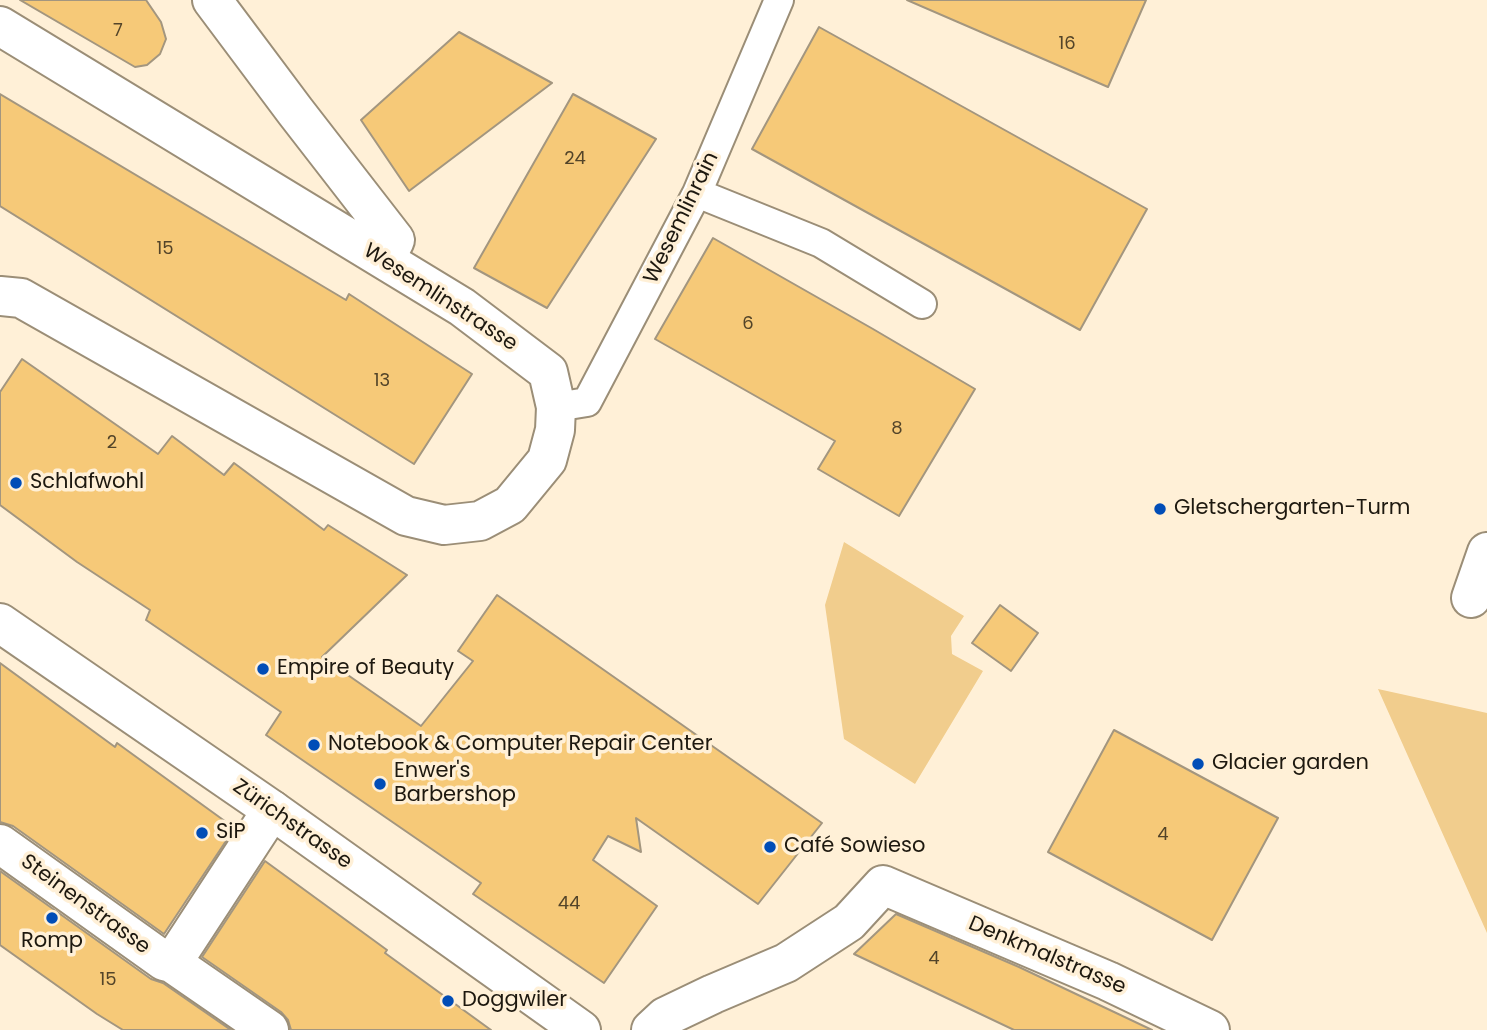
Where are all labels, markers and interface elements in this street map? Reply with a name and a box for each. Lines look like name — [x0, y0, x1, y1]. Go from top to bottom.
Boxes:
house number: 7 — [113, 20, 123, 42]
house number: 16 — [1058, 33, 1076, 55]
house number: 24 — [564, 148, 586, 170]
street label: Wesemlinrain — [639, 148, 725, 288]
house number: 15 — [156, 238, 174, 260]
street label: Wesemlinstrasse — [358, 239, 522, 357]
house number: 6 — [742, 313, 754, 335]
house number: 13 — [374, 370, 390, 392]
house number: 8 — [891, 418, 903, 440]
house number: 2 — [107, 432, 117, 454]
place label: Schlafwohl — [30, 470, 144, 496]
marker: Schlafwohl — [8, 475, 24, 491]
place label: Gletschergarten-Turm — [1174, 496, 1410, 522]
marker: Gletschergarten-Turm — [1152, 501, 1168, 517]
place label: Empire of Beauty — [277, 656, 454, 682]
marker: Empire of Beauty — [255, 661, 271, 677]
place label: Notebook & Computer Repair Center — [328, 732, 712, 758]
marker: Notebook & Computer Repair Center — [306, 737, 322, 753]
place label: Glacier garden — [1212, 751, 1369, 777]
marker: Glacier garden — [1190, 756, 1206, 772]
place label: Enwer's Barbershop — [394, 759, 516, 809]
street label: Zürichstrasse — [228, 775, 356, 875]
marker: Enwer's Barbershop — [372, 776, 388, 792]
place label: SiP — [216, 820, 246, 846]
house number: 4 — [1157, 824, 1169, 846]
marker: SiP — [194, 825, 210, 841]
place label: Café Sowieso — [784, 834, 926, 860]
marker: Café Sowieso — [762, 839, 778, 855]
street label: Steinenstrasse — [15, 850, 155, 960]
house number: 44 — [558, 893, 580, 915]
marker: Romp — [44, 910, 60, 926]
street label: Denkmalstrasse — [964, 911, 1130, 1001]
place label: Romp — [21, 929, 83, 955]
house number: 4 — [928, 948, 940, 970]
house number: 15 — [99, 969, 117, 991]
place label: Doggwiler — [462, 988, 567, 1014]
marker: Doggwiler — [440, 993, 456, 1009]

